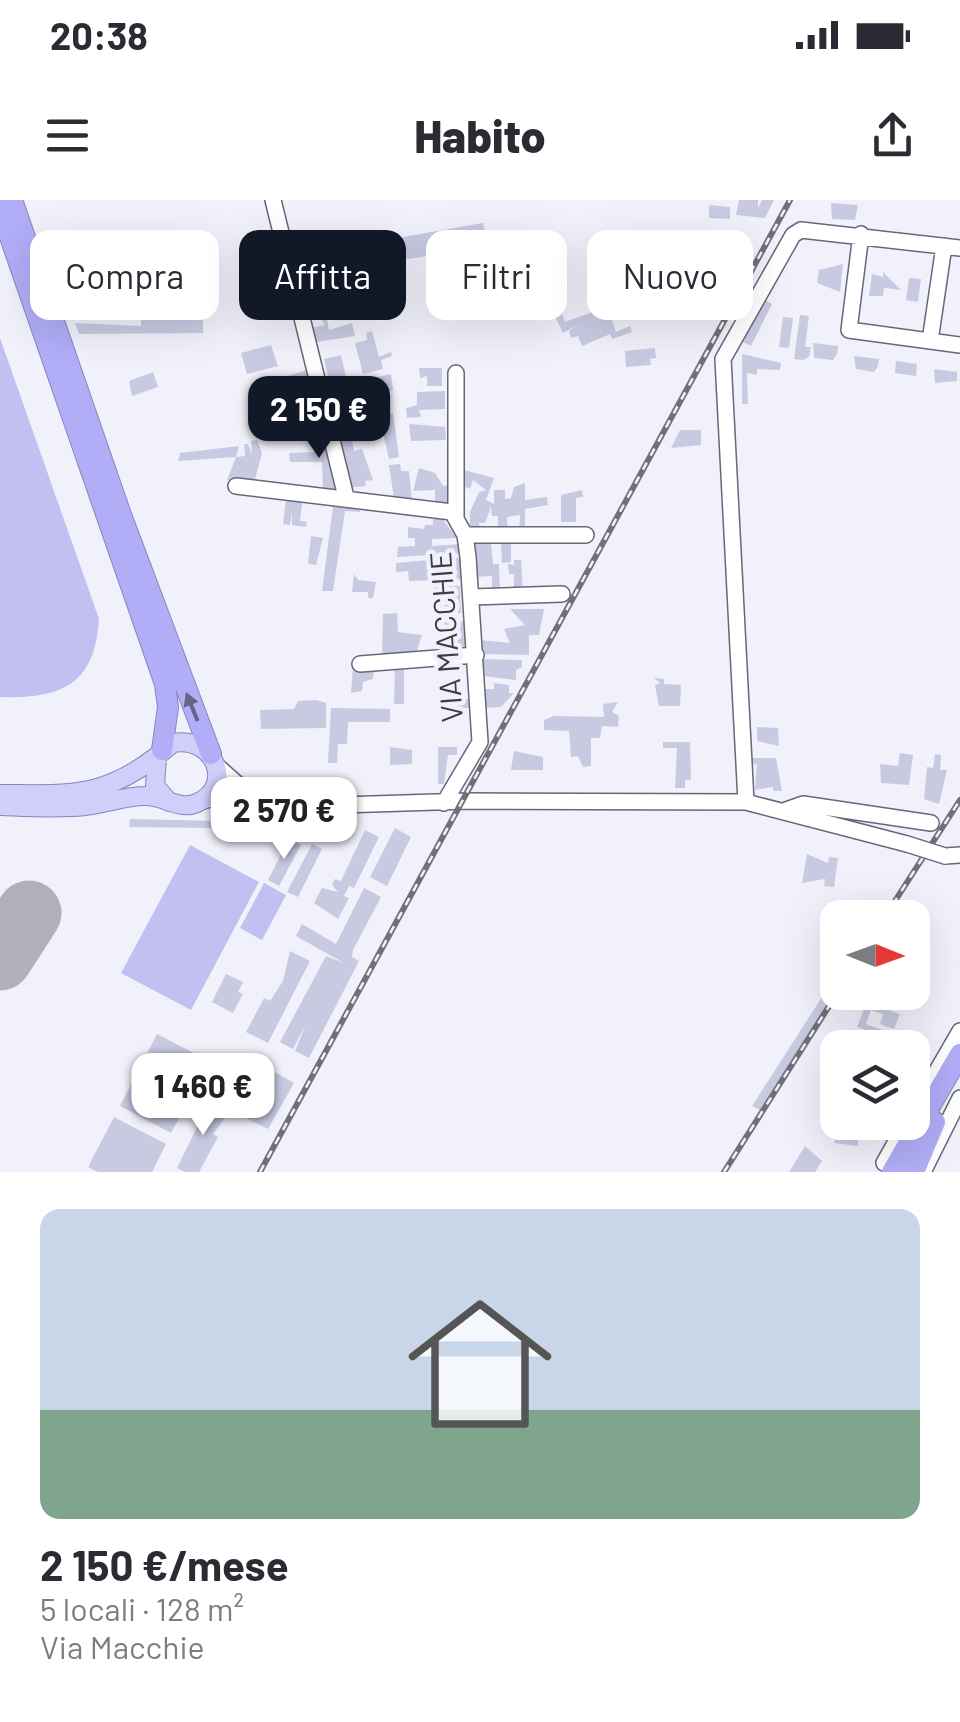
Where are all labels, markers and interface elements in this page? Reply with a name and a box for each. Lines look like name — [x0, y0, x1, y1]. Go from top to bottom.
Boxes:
text: 20:38 — [50, 12, 148, 58]
icon: menu — [40, 108, 95, 163]
text: Habito — [414, 108, 546, 162]
icon: share — [865, 108, 920, 163]
chip: Compra — [30, 230, 219, 320]
chip: Affitta — [239, 230, 406, 320]
chip: Filtri — [426, 230, 567, 320]
chip: Nuovo — [587, 230, 753, 320]
pin: 2 150 € — [227, 376, 411, 461]
text: 2 150 € — [270, 389, 368, 427]
street label: VIA MACCHIE — [421, 550, 469, 724]
one-way arrow — [183, 692, 199, 722]
pin: 2 570 € — [192, 777, 376, 862]
text: 2 570 € — [233, 790, 335, 828]
north arrow — [820, 900, 930, 1010]
map controls — [820, 900, 930, 1140]
button: layers — [820, 1030, 930, 1140]
pin: 1 460 € — [111, 1053, 295, 1138]
text: 1 460 € — [153, 1066, 253, 1104]
icon: home — [390, 1274, 570, 1454]
text: 2 150 €/mese — [40, 1539, 289, 1589]
text: 5 locali · 128 m² — [40, 1589, 244, 1627]
text: Via Macchie — [40, 1627, 205, 1665]

